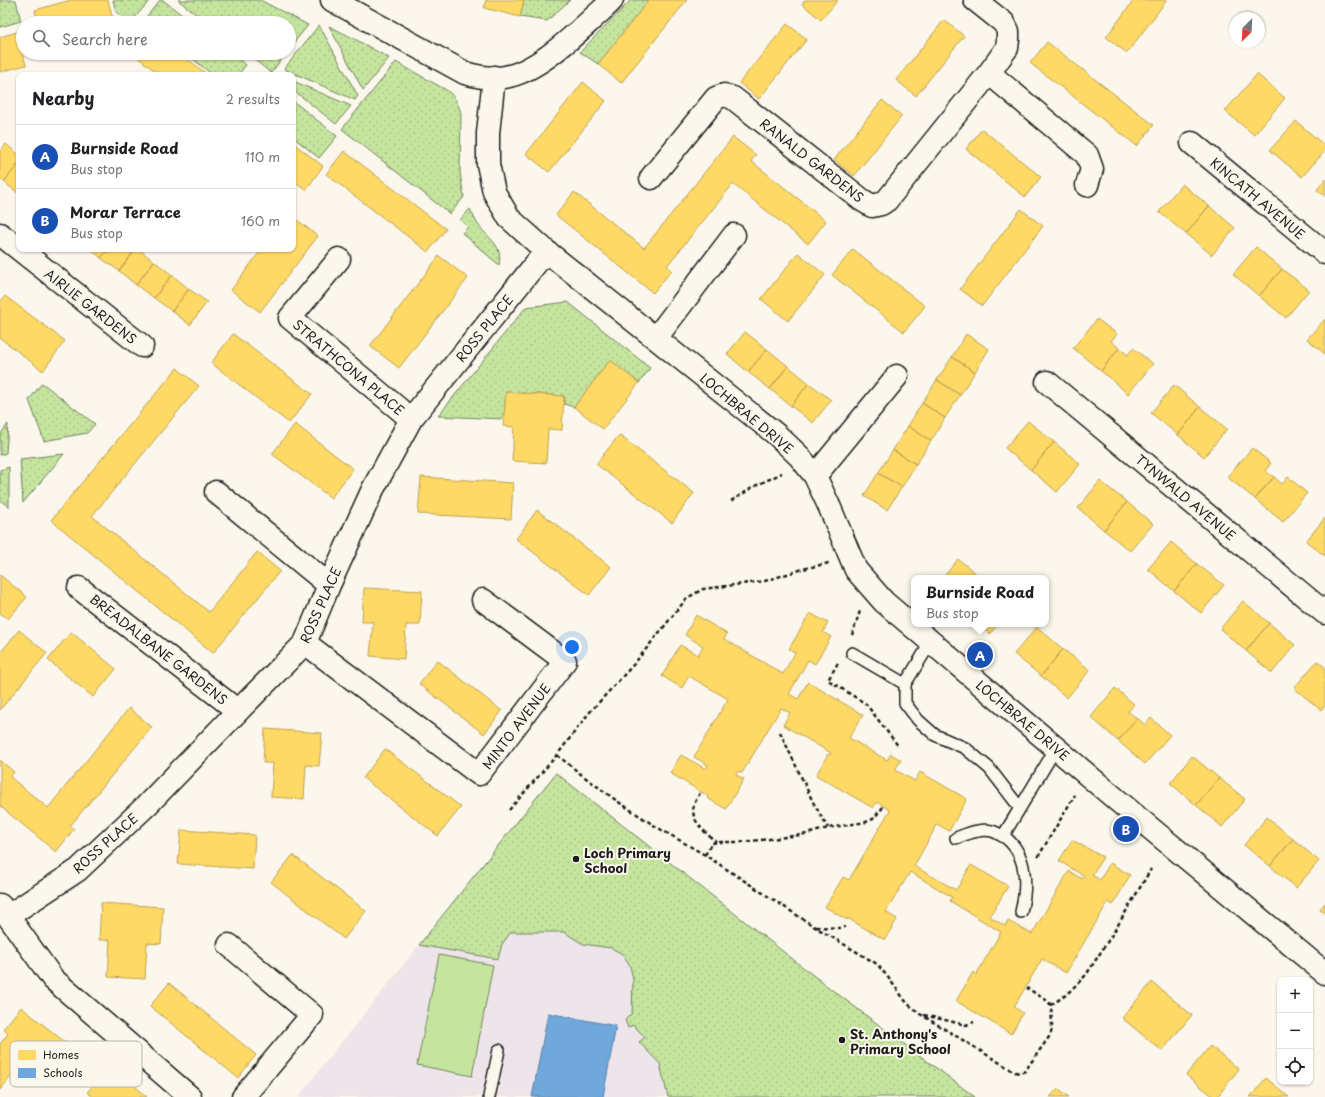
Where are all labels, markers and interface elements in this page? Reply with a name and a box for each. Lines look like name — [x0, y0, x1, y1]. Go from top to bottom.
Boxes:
north arrow — [1229, 12, 1265, 48]
search box — [16, 16, 296, 60]
icon: search — [30, 27, 52, 49]
text: Search here — [62, 27, 148, 50]
text: Nearby — [32, 85, 94, 111]
text: 2 results — [226, 89, 280, 108]
street label: RANALD GARDENS — [756, 113, 868, 207]
text: Burnside Road — [70, 136, 179, 159]
text: A — [40, 147, 50, 166]
text: 110 m — [245, 147, 280, 166]
street label: KINCATH AVENUE — [1207, 153, 1309, 243]
text: Bus stop — [70, 159, 123, 178]
text: Morar Terrace — [70, 200, 181, 223]
text: B — [41, 211, 49, 230]
text: 160 m — [241, 211, 280, 230]
text: Bus stop — [70, 223, 123, 242]
street label: AIRLIE GARDENS — [41, 264, 141, 348]
street label: ROSS PLACE — [451, 290, 517, 366]
street label: STRATHCONA PLACE — [289, 315, 409, 419]
street label: LOCHBRAE DRIVE — [696, 368, 798, 458]
street label: TYNWALD AVENUE — [1132, 449, 1240, 545]
street label: ROSS PLACE — [295, 564, 345, 646]
popup — [911, 575, 1049, 627]
text: Burnside Road — [926, 580, 1034, 603]
street label: BREADALBANE GARDENS — [86, 589, 232, 709]
text: Bus stop — [926, 603, 979, 622]
your location — [562, 637, 582, 657]
pin: A — [967, 640, 993, 670]
street label: LOCHBRAE DRIVE — [972, 675, 1074, 765]
street label: MINTO AVENUE — [477, 679, 555, 773]
street label: ROSS PLACE — [68, 809, 142, 877]
pin: B — [1113, 814, 1139, 844]
place label: Loch Primary School — [584, 843, 671, 877]
marker: Loch Primary School — [571, 854, 581, 864]
map controls — [1277, 977, 1313, 1085]
button: + — [1277, 977, 1313, 1013]
button: − — [1277, 1013, 1313, 1049]
place label: St. Anthony's Primary School — [850, 1024, 951, 1058]
marker: St. Anthony's Primary School — [837, 1035, 847, 1045]
legend — [10, 1041, 142, 1087]
text: Homes — [43, 1046, 79, 1063]
button: locate — [1277, 1049, 1313, 1085]
text: Schools — [43, 1064, 83, 1081]

